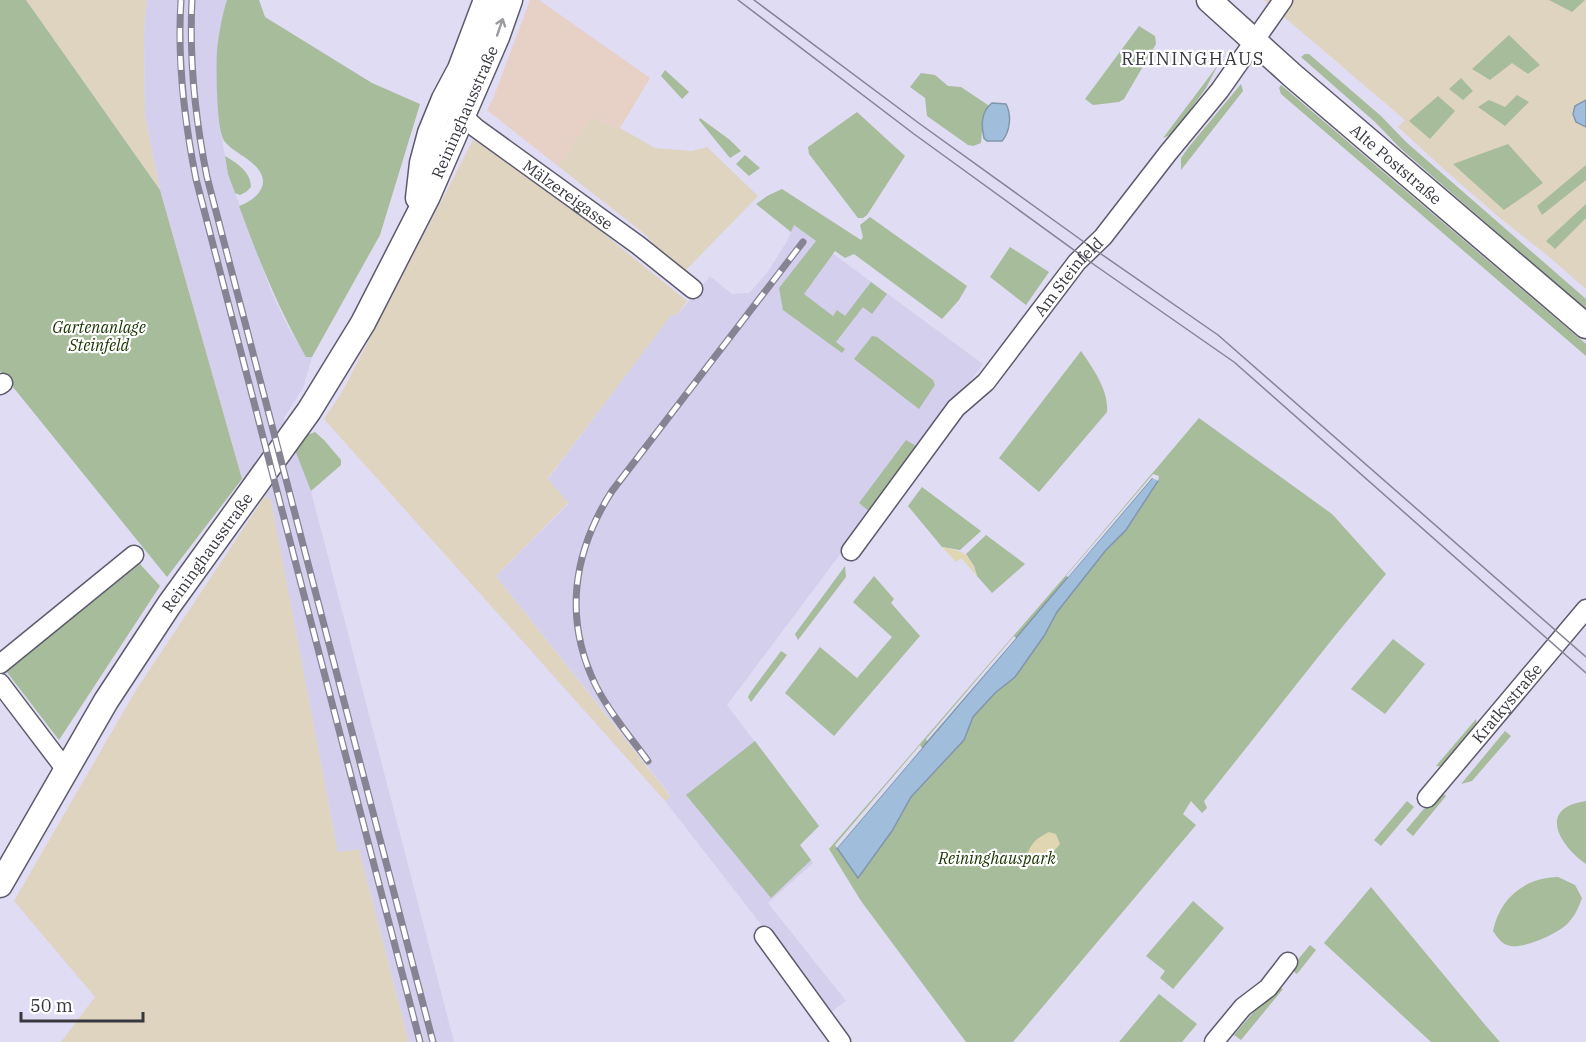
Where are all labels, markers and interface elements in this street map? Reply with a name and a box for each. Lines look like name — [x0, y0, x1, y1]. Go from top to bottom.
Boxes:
one-way arrow — [496, 18, 507, 36]
street label: Reininghausstraße — [427, 42, 502, 181]
district label: REININGHAUS — [1121, 47, 1265, 70]
street label: Alte Poststraße — [1347, 120, 1446, 209]
street label: Mälzereigasse — [519, 155, 617, 234]
street label: Am Steinfeld — [1030, 232, 1107, 320]
park label: Gartenanlage Steinfeld — [52, 317, 146, 355]
street label: Reininghausstraße — [157, 489, 257, 616]
street label: Kratkystraße — [1468, 659, 1546, 747]
park label: Reininghauspark — [937, 848, 1056, 868]
scale bar — [21, 985, 142, 1023]
text: 50 m — [30, 994, 73, 1017]

